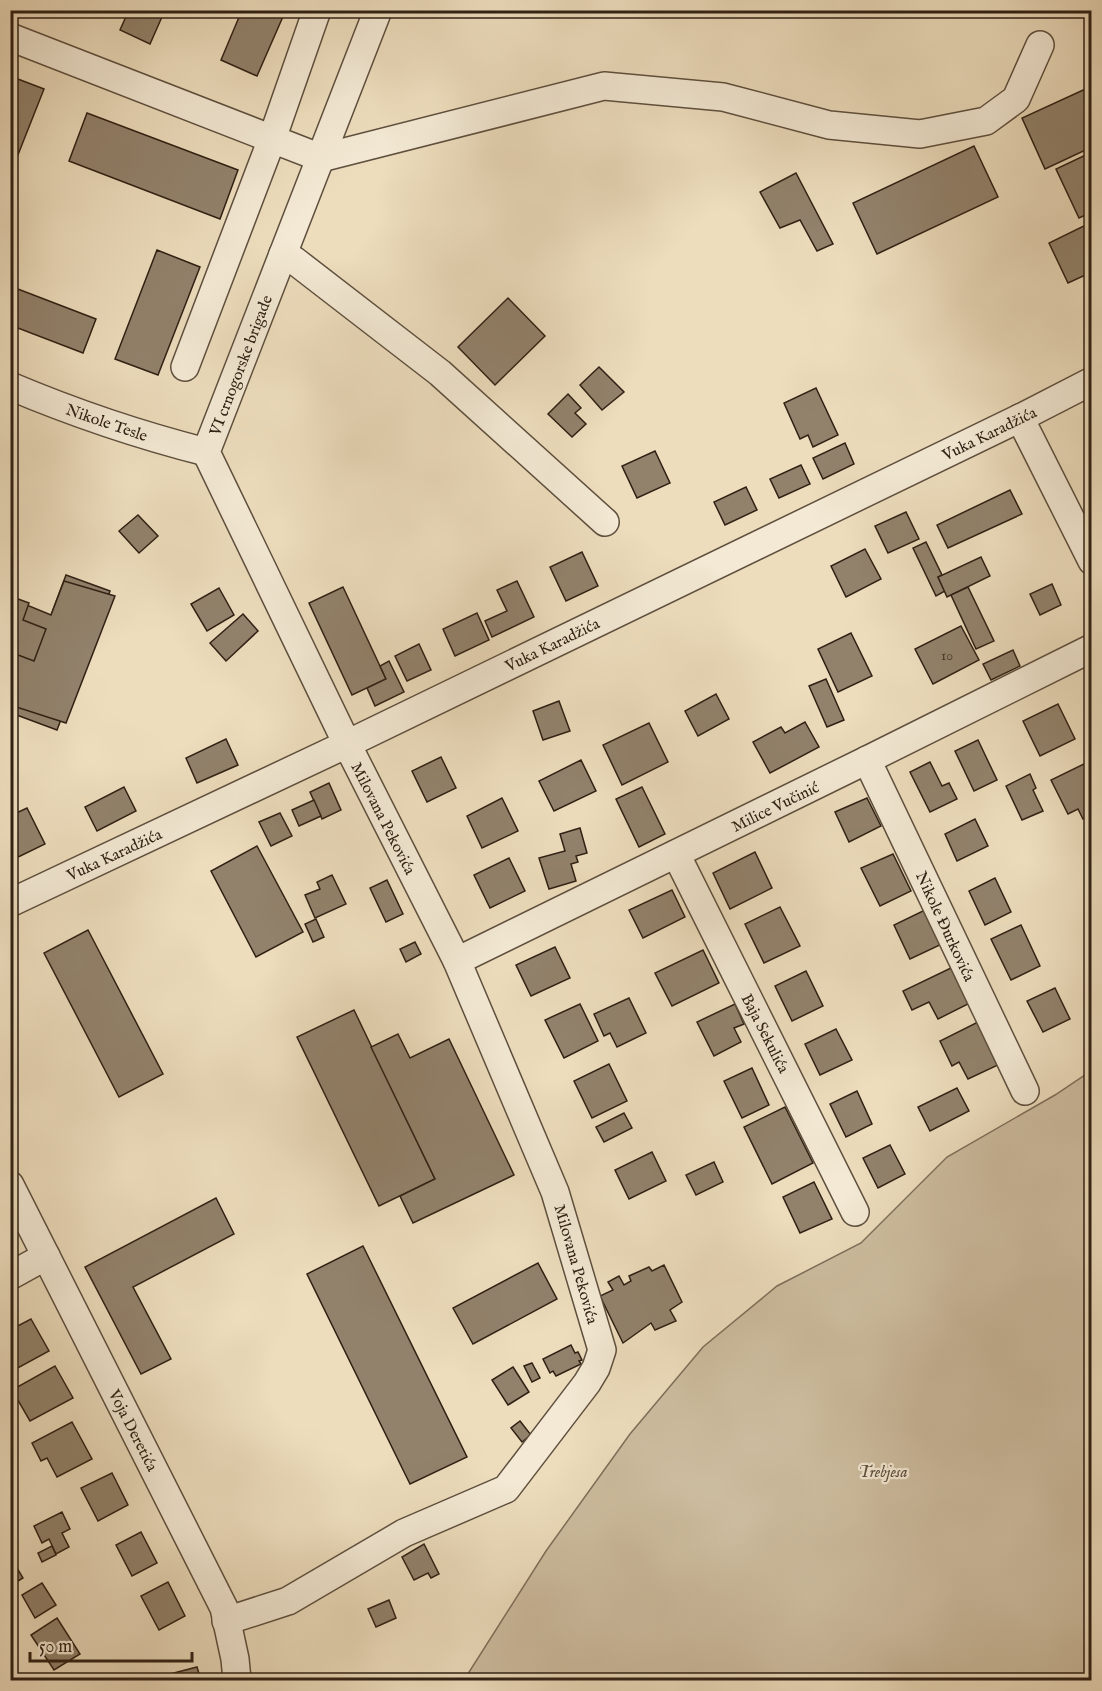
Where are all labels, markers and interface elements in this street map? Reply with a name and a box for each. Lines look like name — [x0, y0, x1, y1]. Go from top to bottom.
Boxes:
street label: VI crnogorske brigade — [206, 293, 278, 440]
street label: Nikole Tesle — [63, 401, 150, 447]
street label: Vuka Karadžića — [939, 403, 1040, 467]
street label: Vuka Karadžića — [502, 614, 603, 678]
house number: 10 — [941, 647, 953, 665]
street label: Milovana Pekovića — [345, 759, 419, 878]
street label: Milice Vučinić — [729, 778, 823, 838]
street label: Vuka Karadžića — [63, 825, 166, 887]
street label: Nikole Đurkovića — [910, 869, 978, 985]
street label: Baja Sekulića — [736, 991, 793, 1077]
street label: Milovana Pekovića — [548, 1203, 602, 1327]
street label: Voja Deretića — [103, 1386, 161, 1475]
park label: Trebjesa — [859, 1463, 907, 1483]
scale bar — [30, 1625, 192, 1663]
text: 50 m — [39, 1636, 72, 1659]

